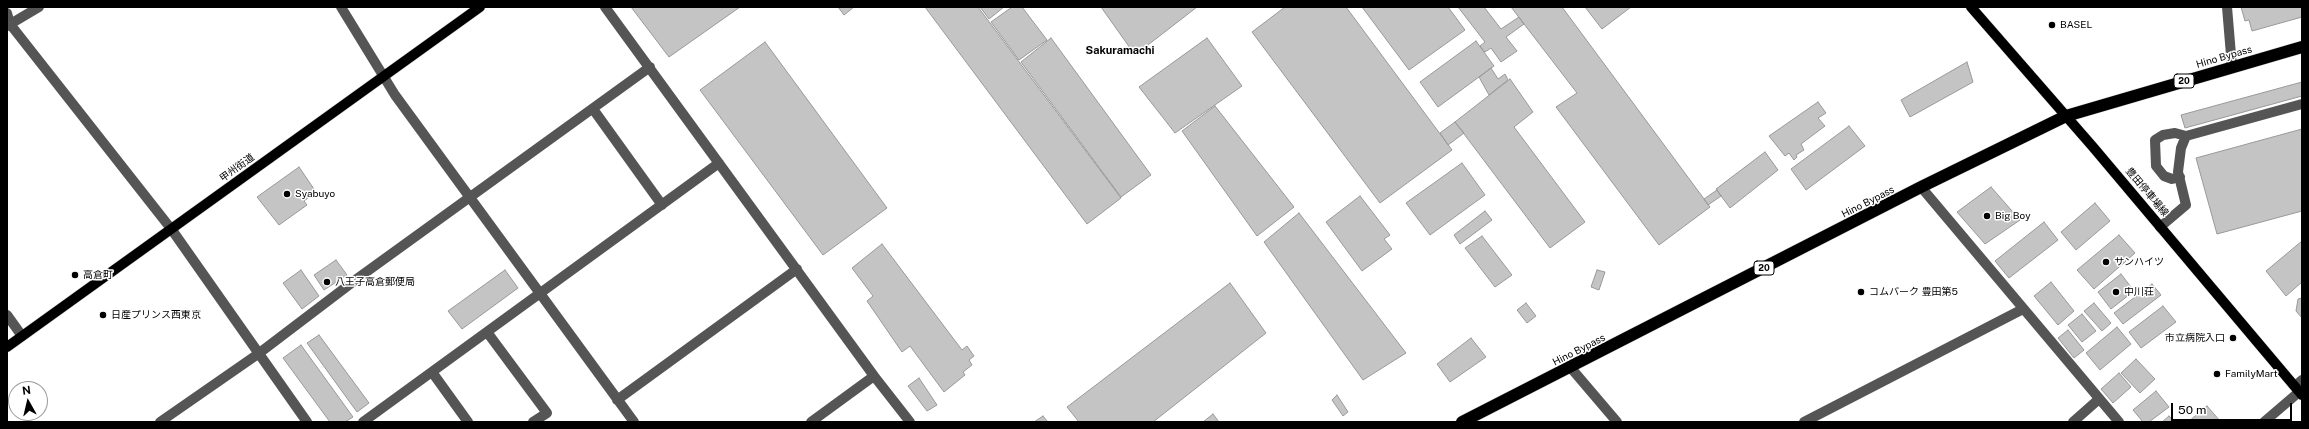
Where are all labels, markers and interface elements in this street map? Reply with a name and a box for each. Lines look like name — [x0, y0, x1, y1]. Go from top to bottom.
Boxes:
place label: BASEL — [2060, 19, 2092, 31]
marker: BASEL — [2047, 20, 2057, 30]
street label: Hino Bypass — [2195, 43, 2253, 71]
district label: Sakuramachi — [1086, 44, 1154, 58]
road number: 20 — [2174, 74, 2194, 88]
street label: 甲州街道 — [217, 151, 257, 185]
street label: 豊田停車場線 — [2123, 165, 2171, 219]
street label: Hino Bypass — [1840, 184, 1896, 220]
place label: Syabuyo — [295, 188, 335, 200]
marker: Syabuyo — [282, 189, 292, 199]
place label: Big Boy — [1995, 210, 2030, 222]
marker: Big Boy — [1982, 211, 1992, 221]
place label: サンハイツ — [2114, 256, 2164, 268]
marker: サンハイツ — [2101, 257, 2111, 267]
road number: 20 — [1754, 261, 1774, 275]
place label: 高倉町 — [83, 269, 113, 281]
marker: 高倉町 — [70, 270, 80, 280]
place label: 八王子高倉郵便局 — [335, 276, 415, 288]
marker: 八王子高倉郵便局 — [322, 277, 332, 287]
place label: コムパーク 豊田第5 — [1869, 286, 1958, 298]
place label: 中川荘 — [2124, 286, 2154, 298]
marker: コムパーク 豊田第5 — [1856, 287, 1866, 297]
marker: 中川荘 — [2111, 287, 2121, 297]
place label: 日産プリンス西東京 — [111, 309, 201, 321]
marker: 日産プリンス西東京 — [98, 310, 108, 320]
street label: Hino Bypass — [1551, 332, 1607, 368]
place label: 市立病院入口 — [2165, 332, 2225, 344]
marker: 市立病院入口 — [2228, 333, 2238, 343]
place label: FamilyMart — [2225, 368, 2278, 380]
marker: FamilyMart — [2212, 369, 2222, 379]
north arrow — [8, 381, 48, 421]
text: N — [21, 384, 32, 397]
scale bar — [2173, 395, 2294, 421]
text: 50 m — [2178, 403, 2206, 417]

